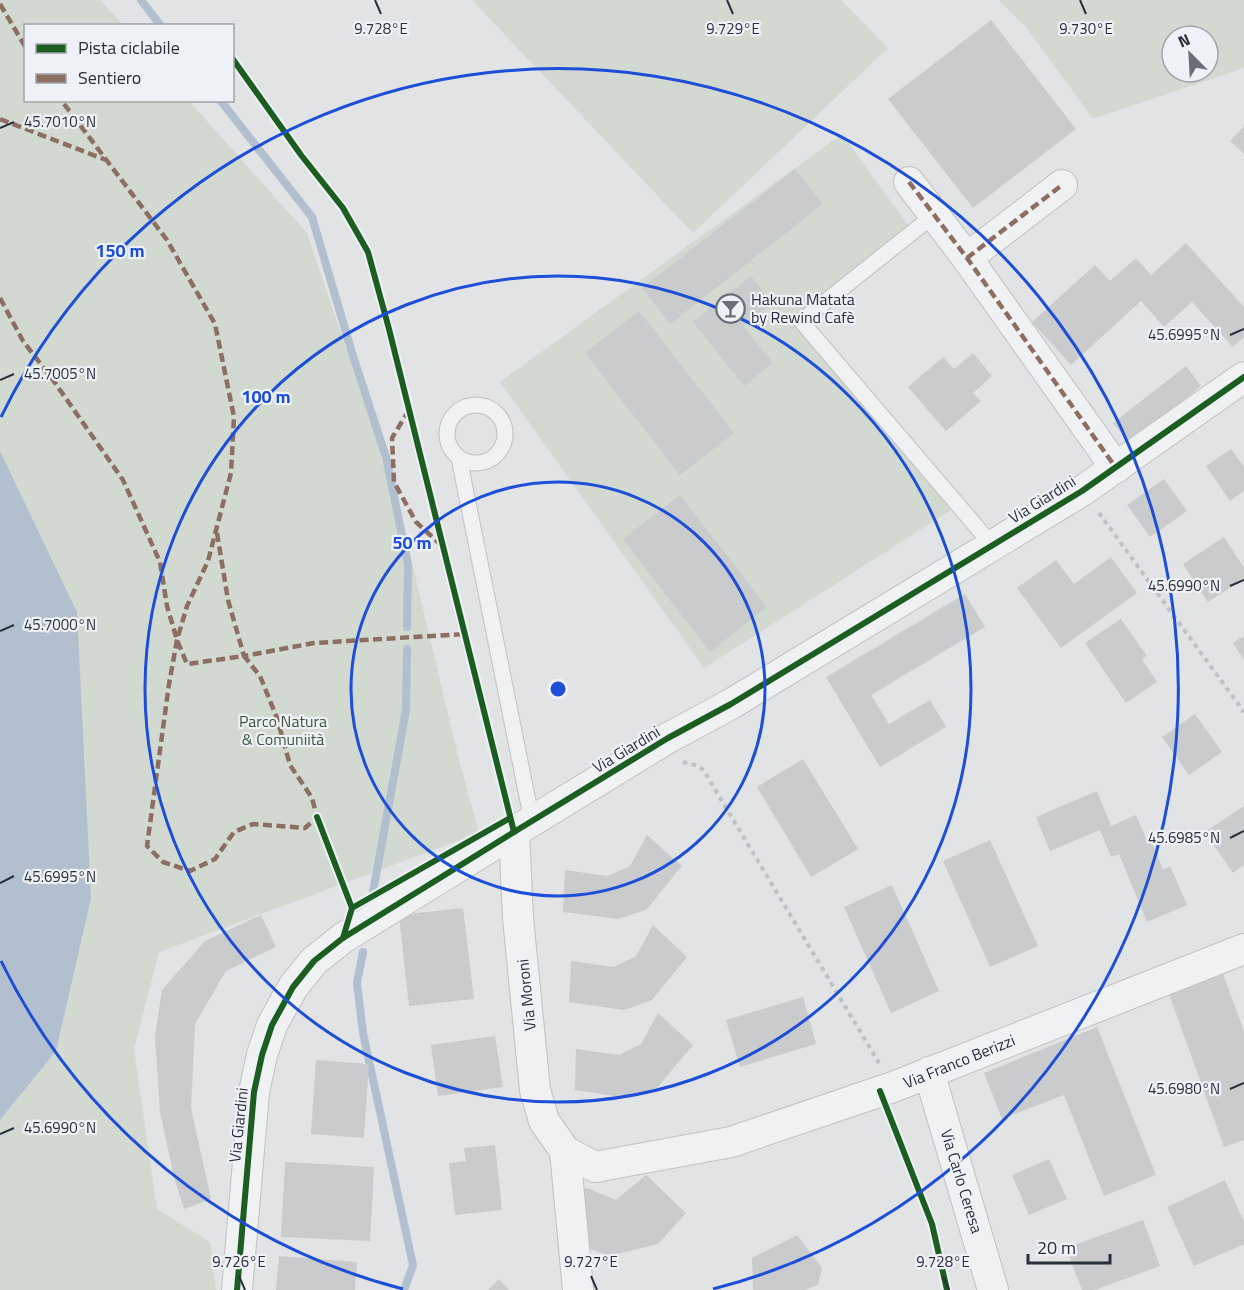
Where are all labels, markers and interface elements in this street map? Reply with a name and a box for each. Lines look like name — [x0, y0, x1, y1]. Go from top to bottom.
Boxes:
text: 9.728°E — [354, 17, 408, 40]
text: 9.729°E — [706, 17, 760, 40]
text: 9.730°E — [1059, 17, 1113, 40]
legend — [24, 24, 234, 102]
north arrow — [1160, 24, 1220, 84]
text: N — [1174, 27, 1194, 54]
text: Pista ciclabile — [78, 34, 180, 61]
text: Sentiero — [78, 64, 141, 91]
text: 45.7010°N — [24, 110, 96, 133]
text: 150 m — [95, 237, 145, 264]
place label: Hakuna Matata by Rewind Cafè — [751, 287, 855, 329]
bar icon: Hakuna Matata by Rewind Cafè — [714, 292, 746, 324]
text: 45.6995°N — [1148, 323, 1220, 346]
text: 45.7005°N — [24, 362, 96, 385]
text: 100 m — [241, 383, 291, 410]
street label: Via Giardini — [1004, 469, 1080, 529]
text: 50 m — [392, 529, 432, 556]
text: 45.6990°N — [1148, 574, 1220, 597]
text: 45.7000°N — [24, 613, 96, 636]
centre of rings — [548, 679, 568, 699]
park label: Parco Natura & Comuniità — [239, 709, 327, 751]
street label: Via Giardini — [588, 719, 664, 779]
text: 45.6985°N — [1148, 826, 1220, 849]
text: 45.6995°N — [24, 865, 96, 888]
street label: Via Moroni — [510, 958, 542, 1032]
street label: Via Franco Berizzi — [900, 1028, 1018, 1094]
text: 45.6980°N — [1148, 1077, 1220, 1100]
street label: Via Giardini — [222, 1086, 254, 1164]
text: 45.6990°N — [24, 1116, 96, 1139]
street label: Via Carlo Ceresa — [935, 1126, 989, 1236]
scale bar — [1028, 1227, 1110, 1265]
text: 20 m — [1037, 1234, 1076, 1261]
text: 9.726°E — [212, 1250, 266, 1273]
text: 9.727°E — [564, 1250, 618, 1273]
text: 9.728°E — [916, 1250, 970, 1273]

